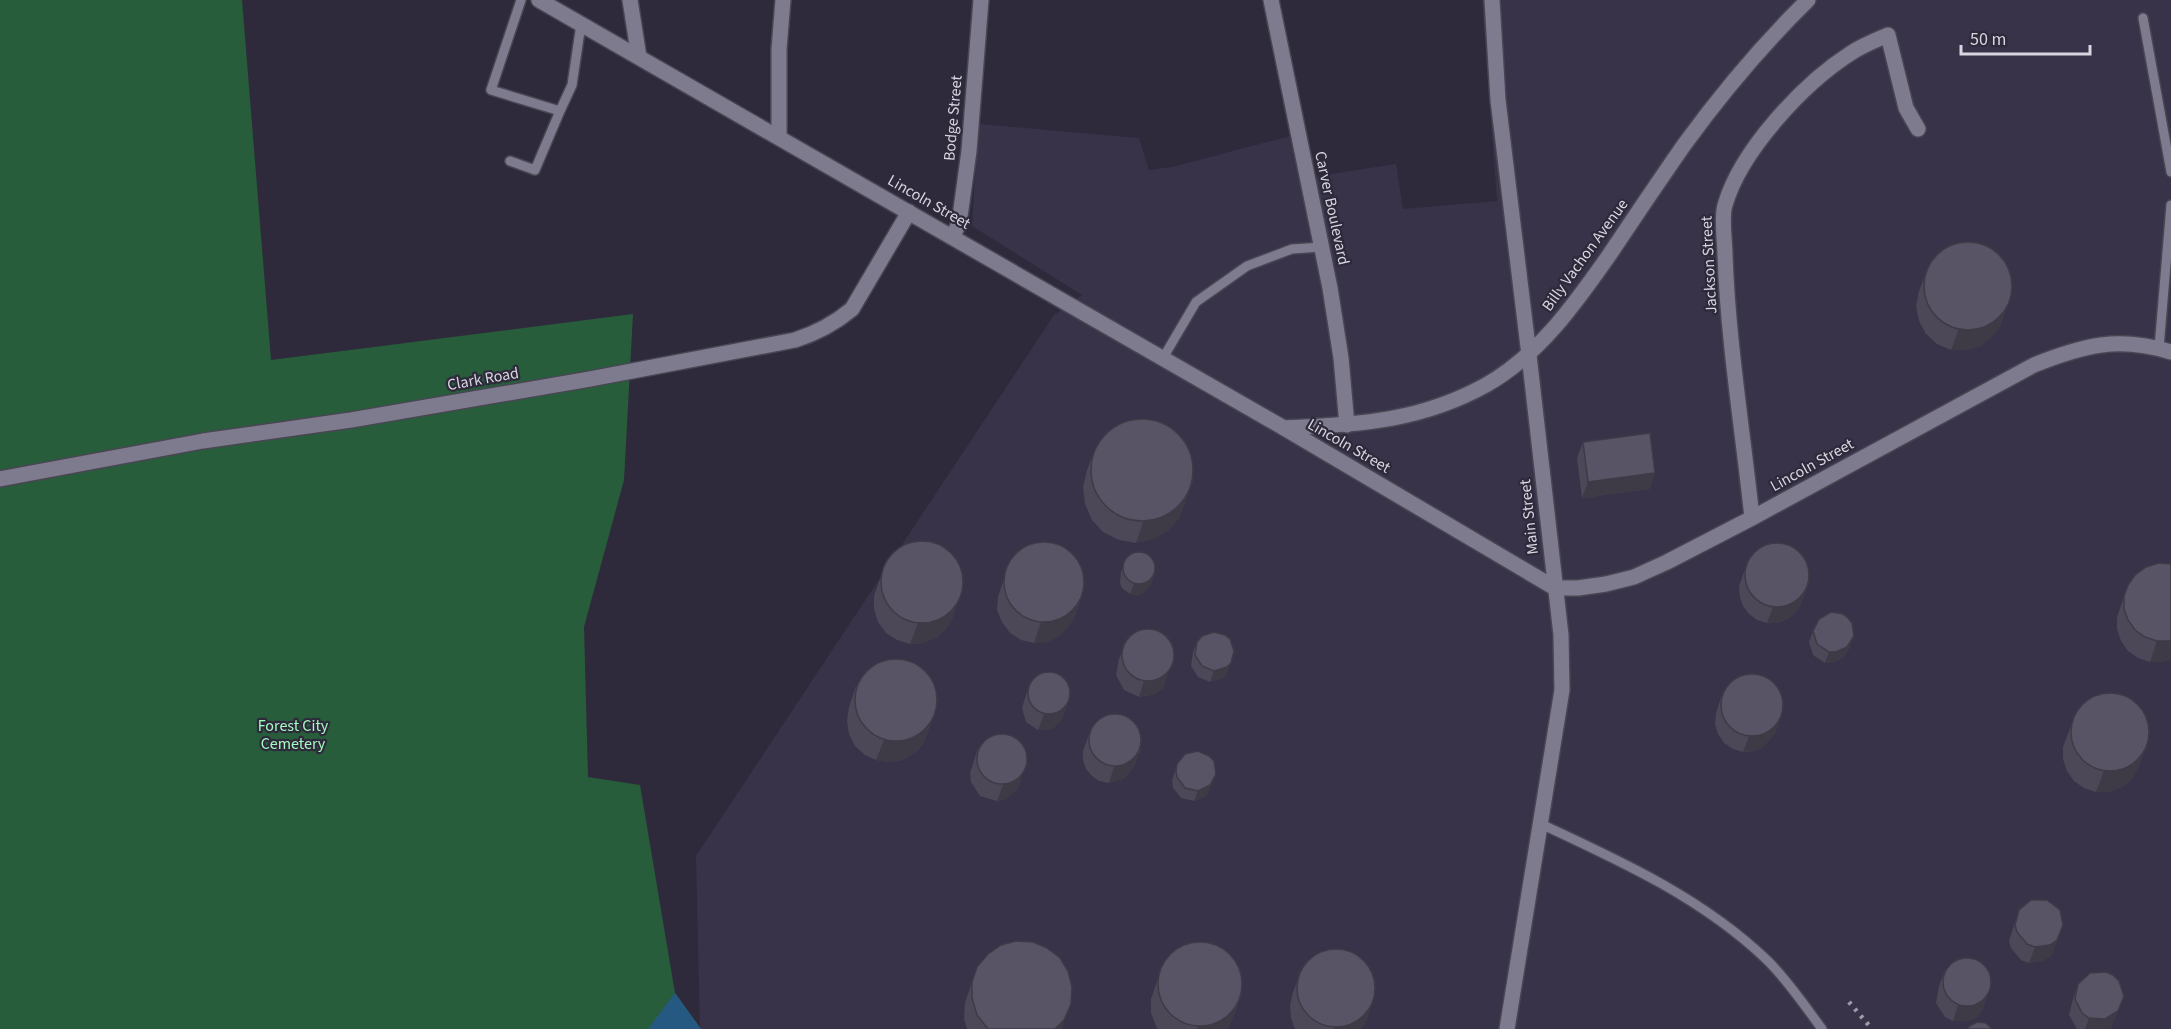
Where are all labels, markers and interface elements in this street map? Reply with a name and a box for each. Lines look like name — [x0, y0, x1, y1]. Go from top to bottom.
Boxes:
scale bar — [1961, 18, 2090, 56]
text: 50 m — [1970, 27, 2006, 52]
street label: Bodge Street — [938, 74, 968, 162]
street label: Carver Boulevard — [1309, 149, 1355, 267]
street label: Lincoln Street — [884, 169, 975, 235]
street label: Billy Vachon Avenue — [1537, 194, 1633, 316]
street label: Jackson Street — [1695, 215, 1723, 315]
street label: Clark Road — [445, 362, 521, 396]
street label: Lincoln Street — [1304, 413, 1395, 479]
street label: Lincoln Street — [1766, 433, 1858, 497]
street label: Main Street — [1514, 478, 1544, 556]
park label: Forest City Cemetery — [258, 715, 329, 755]

